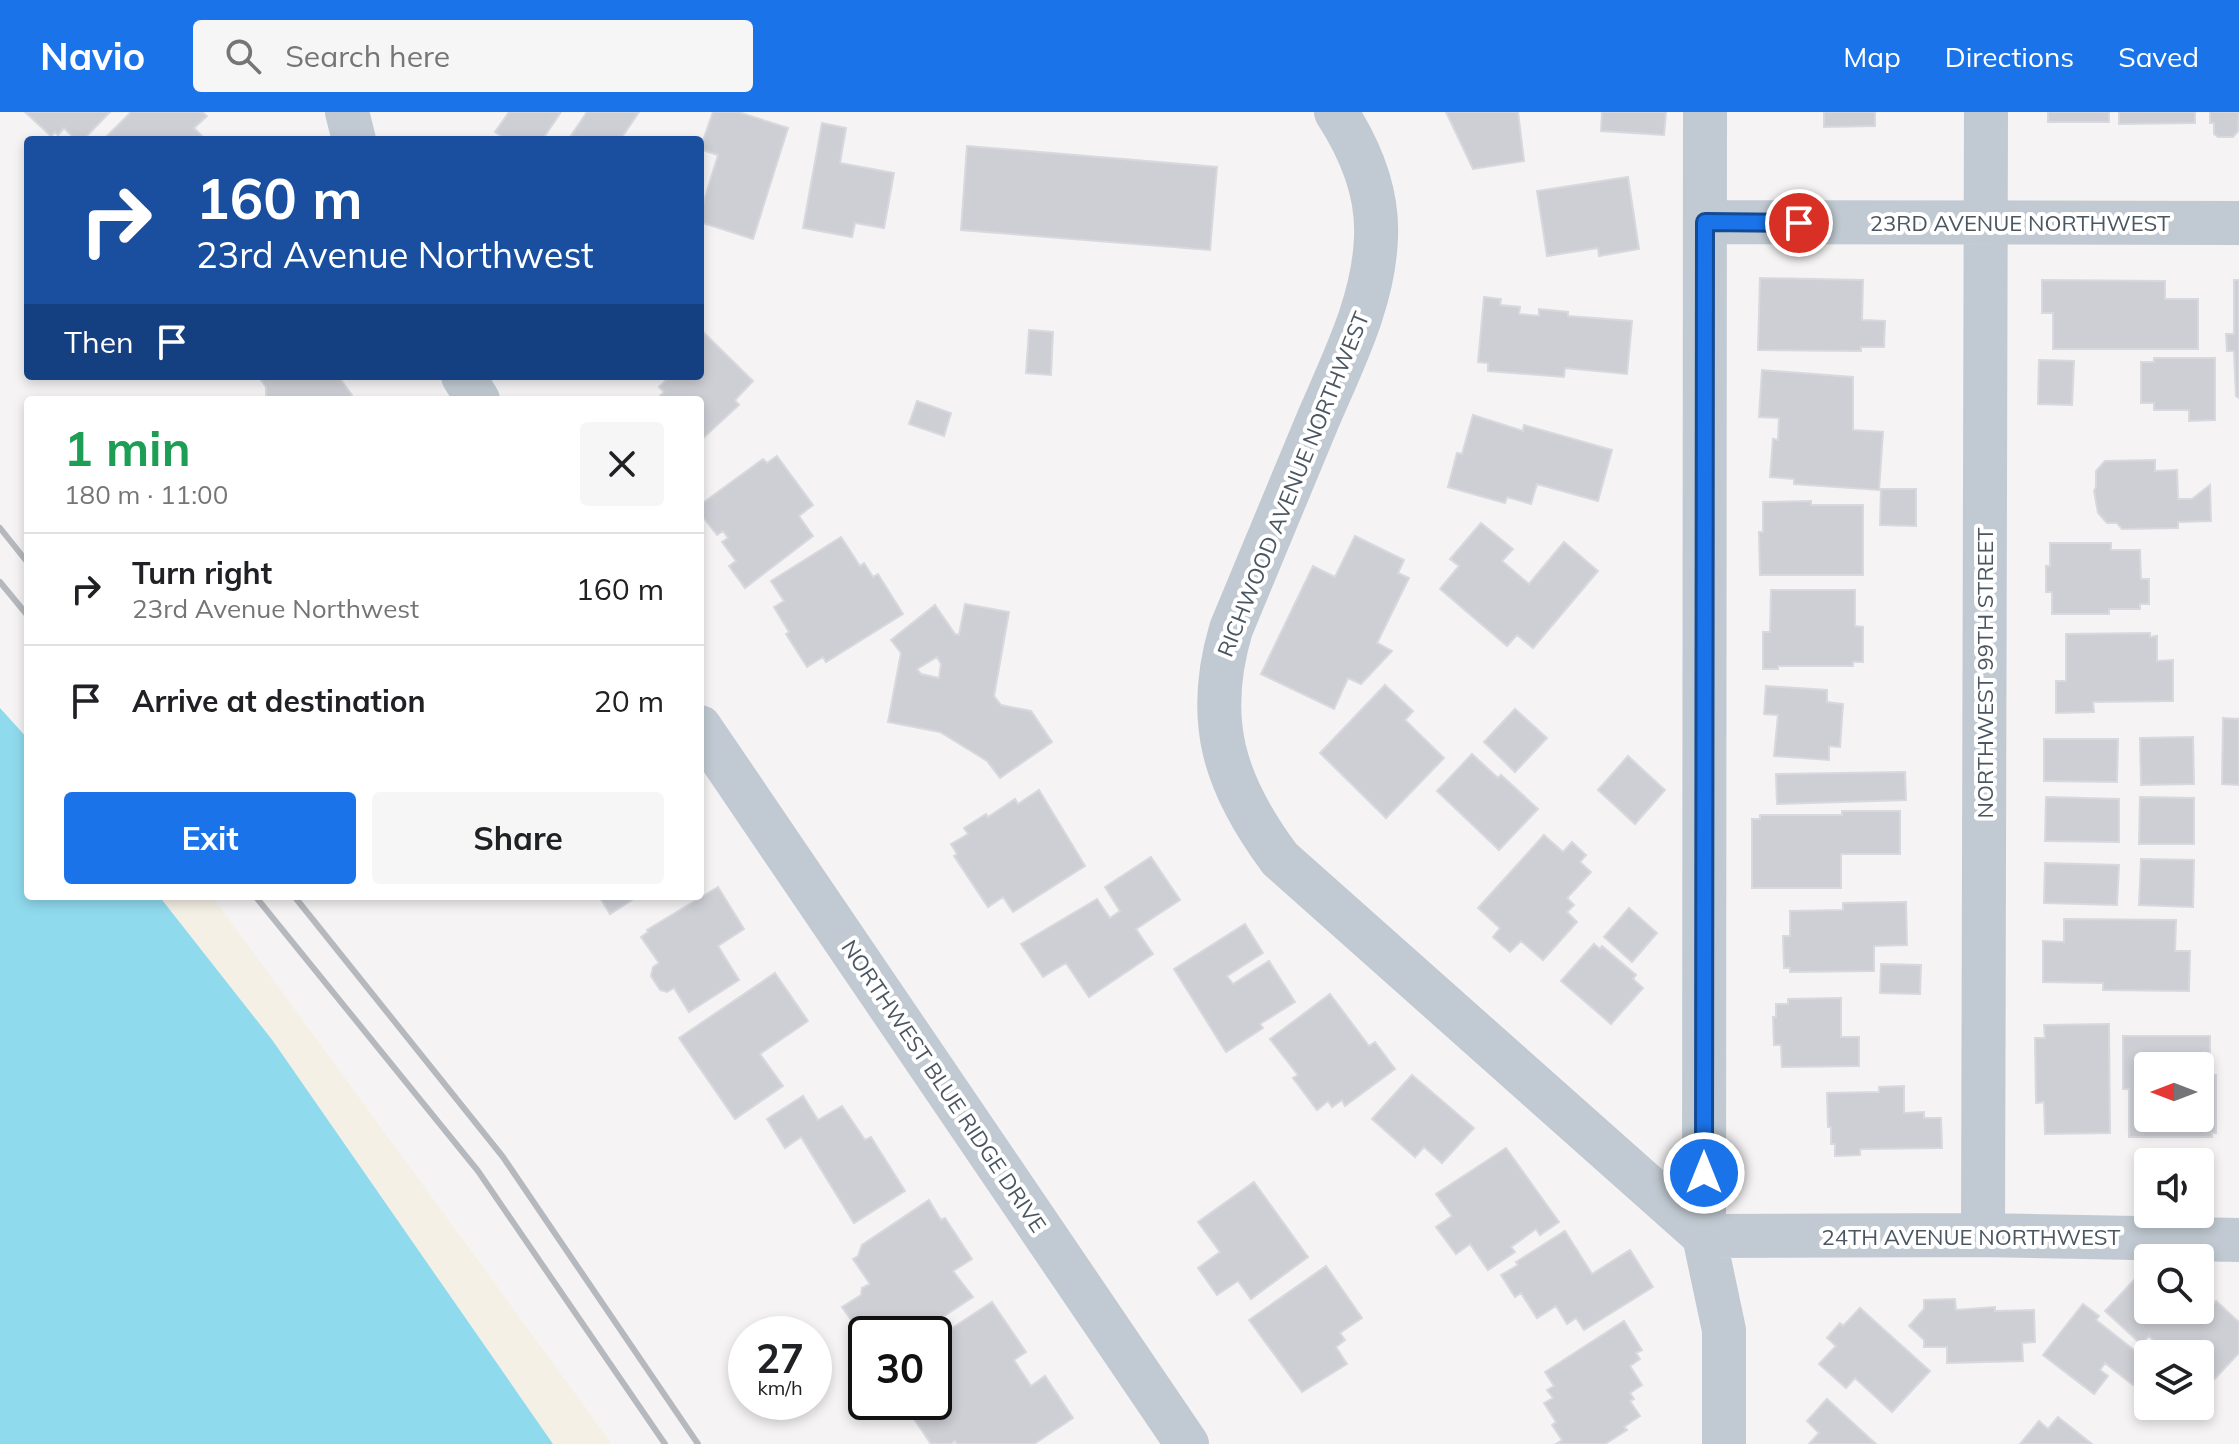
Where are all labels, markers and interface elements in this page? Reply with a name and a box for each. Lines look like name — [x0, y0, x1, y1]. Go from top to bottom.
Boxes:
search box — [193, 20, 753, 92]
text: Navio — [40, 32, 145, 80]
icon: search — [221, 34, 265, 78]
text: Search here — [285, 37, 450, 75]
text: Map — [1843, 39, 1901, 74]
text: Directions — [1945, 39, 2074, 74]
text: Saved — [2118, 39, 2199, 74]
text: 160 m — [196, 163, 363, 233]
icon: right — [64, 168, 168, 272]
pin — [1765, 189, 1833, 257]
icon: arrive — [1777, 201, 1821, 245]
street label: 23RD AVENUE NORTHWEST — [1870, 209, 2170, 237]
text: 23rd Avenue Northwest — [196, 232, 594, 277]
street label: RICHWOOD AVENUE NORTHWEST — [1211, 307, 1375, 661]
icon: arrive — [150, 320, 194, 364]
text: Then — [64, 323, 134, 361]
text: 1 min — [64, 418, 191, 478]
button: close — [580, 422, 664, 506]
text: 180 m · 11:00 — [64, 478, 228, 511]
street label: NORTHWEST 99TH STREET — [1971, 528, 1999, 818]
text: Turn right — [132, 554, 272, 592]
icon: right — [64, 567, 108, 611]
text: 160 m — [576, 570, 664, 608]
text: 23rd Avenue Northwest — [132, 592, 419, 625]
icon: arrive — [64, 679, 108, 723]
text: Arrive at destination — [132, 682, 426, 720]
text: 20 m — [594, 682, 664, 720]
button: Exit — [64, 792, 356, 884]
button: Share — [372, 792, 664, 884]
street label: NORTHWEST BLUE RIDGE DRIVE — [835, 934, 1053, 1238]
north arrow — [2134, 1052, 2214, 1132]
map controls — [2134, 1052, 2214, 1420]
position arrow — [1662, 1131, 1746, 1215]
button: sound — [2134, 1148, 2214, 1228]
street label: 24TH AVENUE NORTHWEST — [1822, 1223, 2120, 1251]
button: search — [2134, 1244, 2214, 1324]
speed limit sign: 30 — [848, 1316, 952, 1420]
text: 27 — [756, 1333, 804, 1383]
button: layers — [2134, 1340, 2214, 1420]
text: km/h — [757, 1375, 803, 1400]

